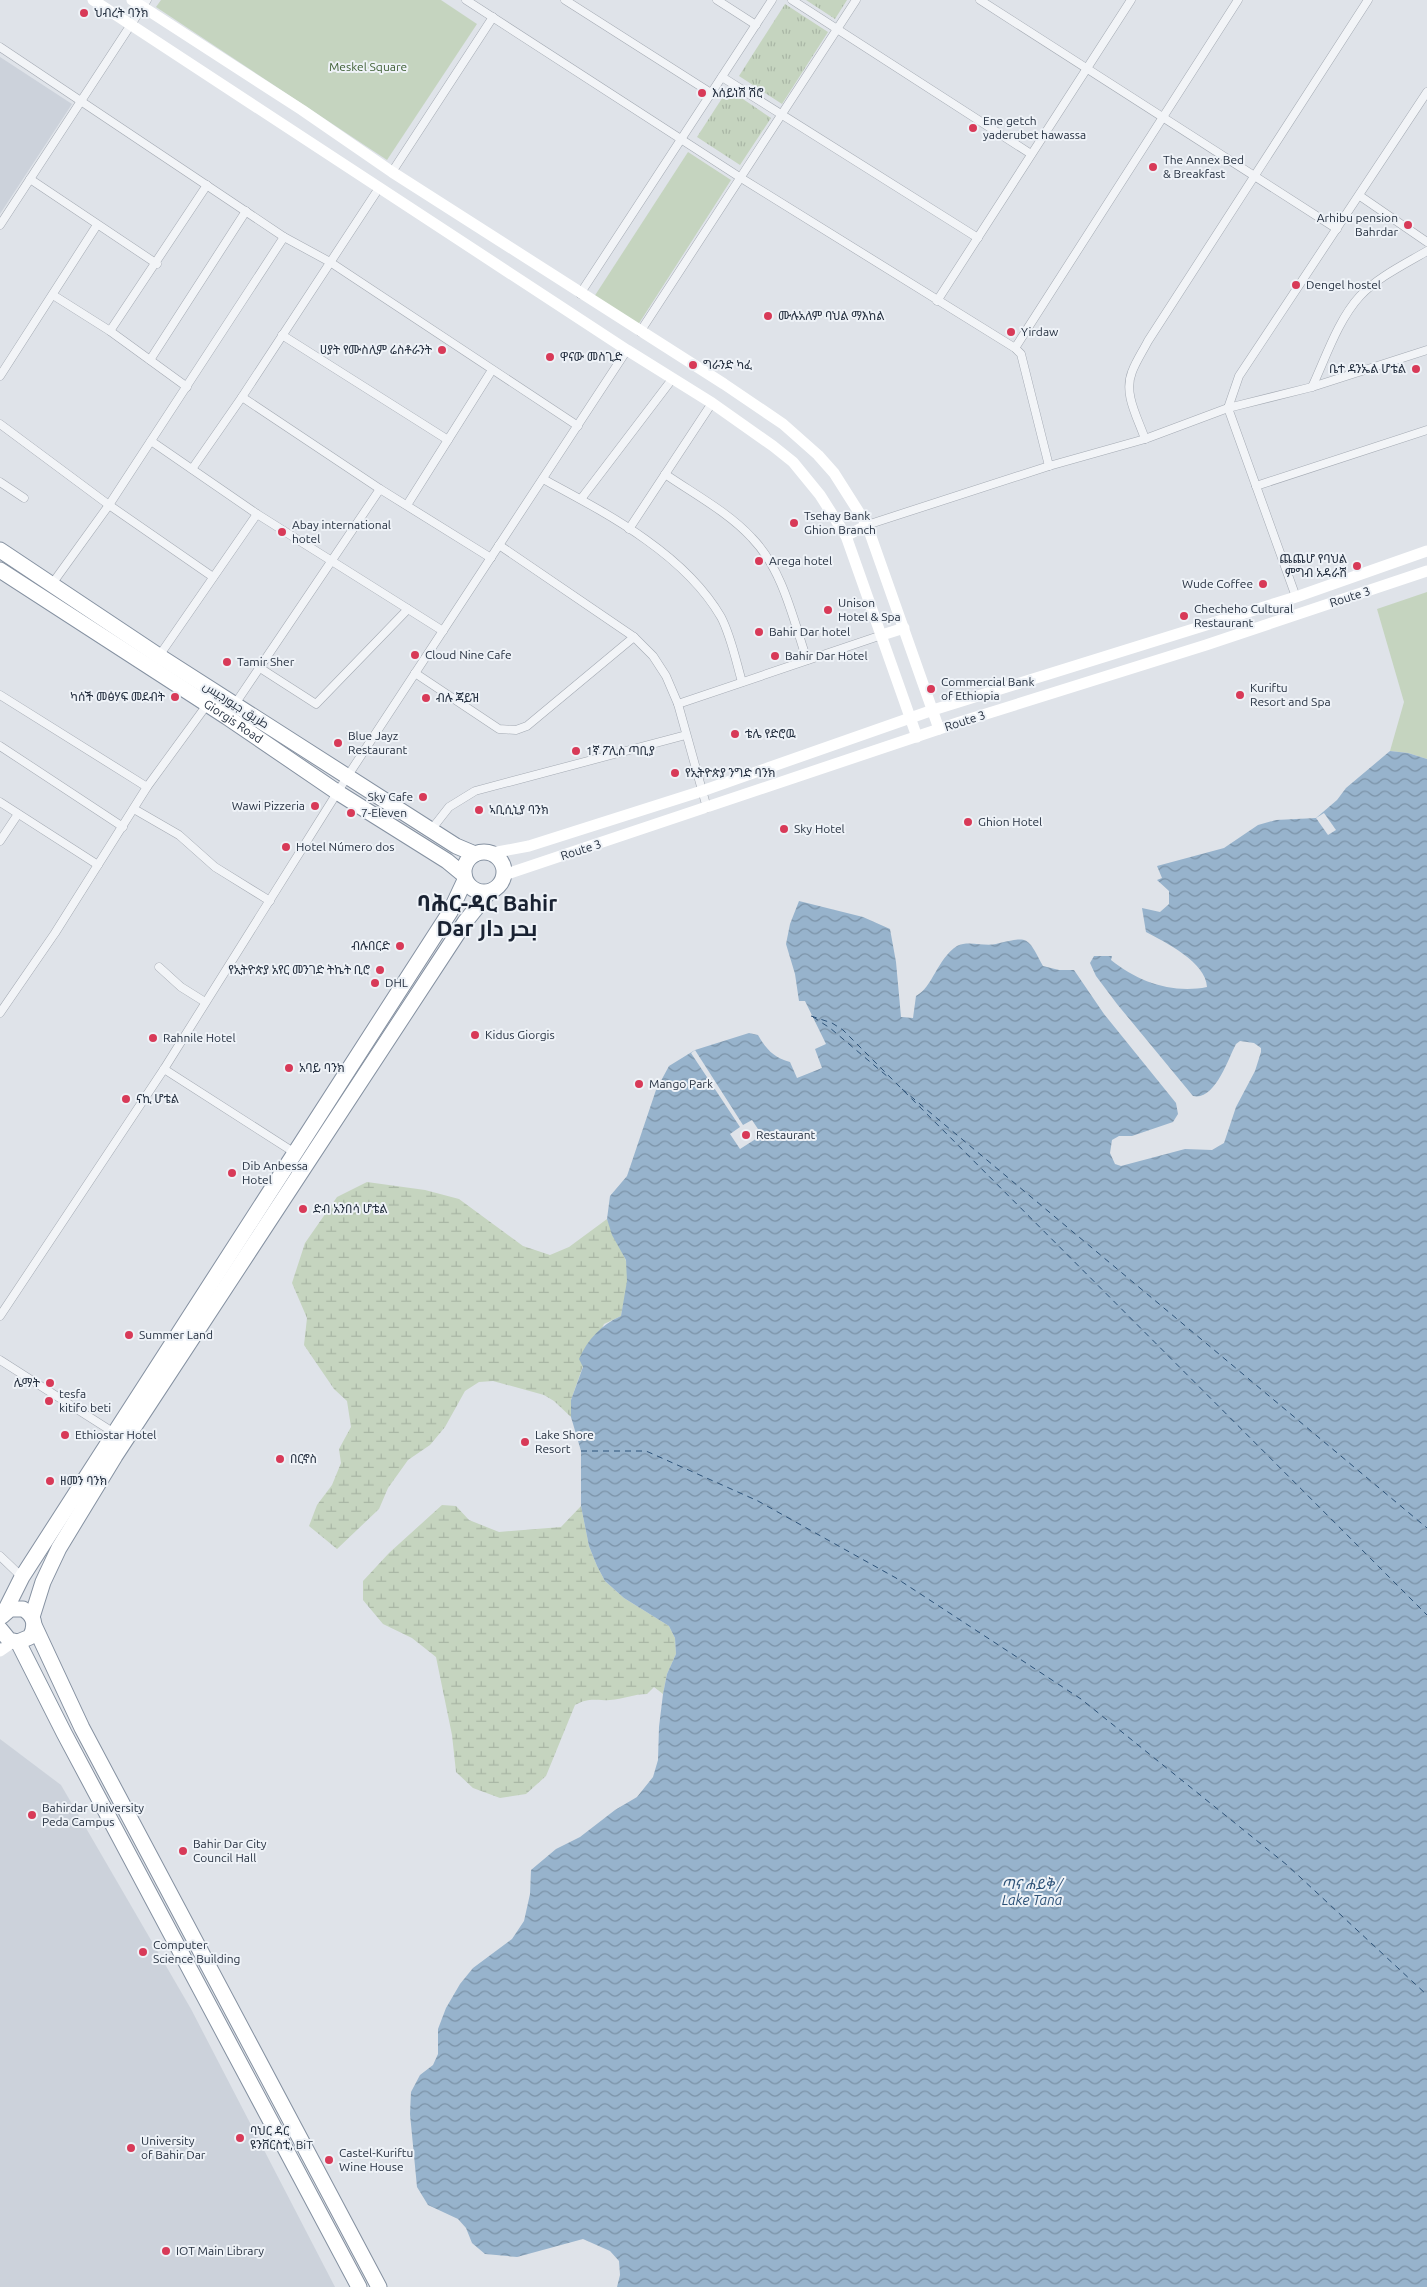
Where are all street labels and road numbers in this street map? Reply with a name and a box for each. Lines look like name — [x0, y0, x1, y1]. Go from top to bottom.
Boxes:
street label: Route 3 — [1328, 584, 1372, 609]
street label: طريق جيورجيس — [200, 679, 272, 732]
street label: Giorgis Road — [202, 697, 265, 745]
street label: Route 3 — [943, 708, 987, 733]
street label: Route 3 — [559, 837, 603, 862]

